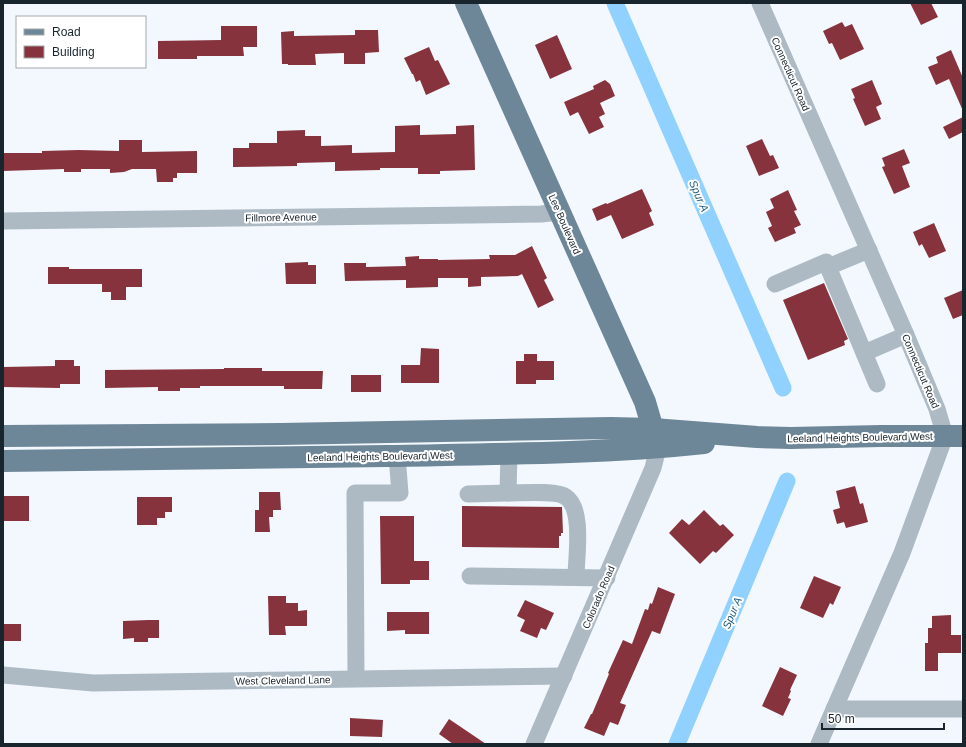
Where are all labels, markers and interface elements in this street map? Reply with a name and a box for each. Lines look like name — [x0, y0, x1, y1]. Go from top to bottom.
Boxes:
legend — [16, 16, 146, 68]
text: Road — [52, 25, 81, 39]
street label: Connecticut Road — [769, 36, 812, 113]
text: Building — [52, 45, 95, 59]
water label: Spur A — [687, 178, 711, 214]
street label: Lee Boulevard — [546, 193, 583, 256]
street label: Fillmore Avenue — [245, 211, 317, 224]
street label: Connecticut Road — [900, 332, 941, 410]
street label: Leeland Heights Boulevard West — [787, 431, 933, 444]
street label: Leeland Heights Boulevard West — [307, 450, 453, 463]
street label: Colorado Road — [580, 564, 617, 630]
water label: Spur A — [720, 595, 744, 631]
street label: West Cleveland Lane — [235, 674, 331, 687]
scale bar — [822, 705, 944, 731]
text: 50 m — [828, 712, 855, 726]

